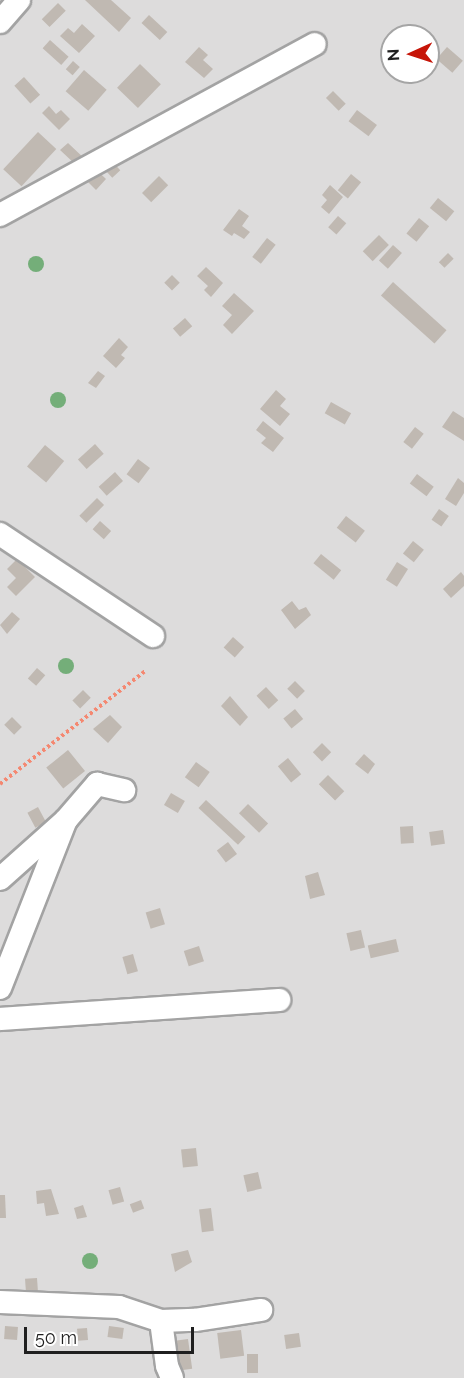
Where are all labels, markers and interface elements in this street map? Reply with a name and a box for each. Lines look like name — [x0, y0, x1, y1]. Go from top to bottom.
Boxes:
north arrow — [380, 24, 440, 84]
text: N — [384, 48, 403, 61]
scale bar — [27, 1315, 196, 1353]
text: 50 m — [35, 1327, 77, 1348]

